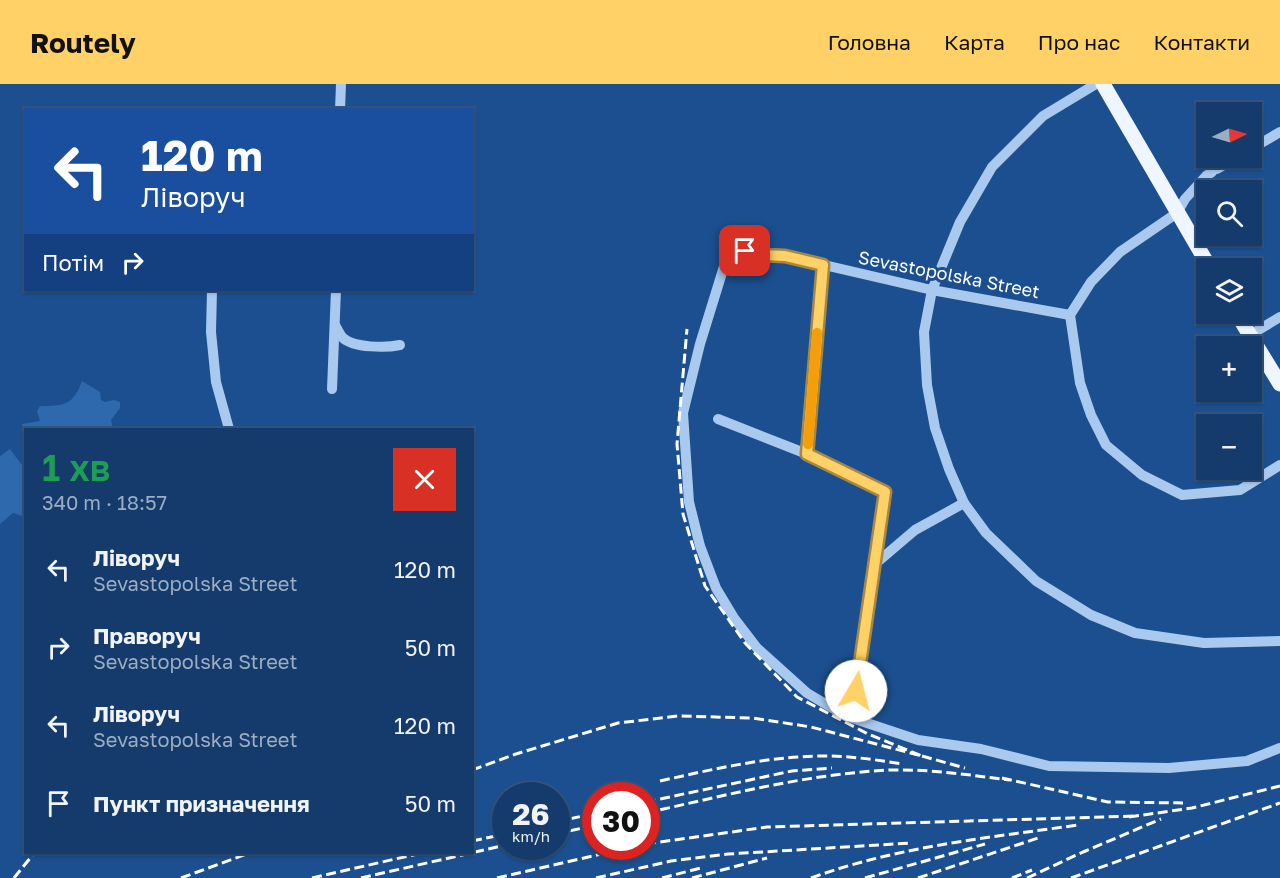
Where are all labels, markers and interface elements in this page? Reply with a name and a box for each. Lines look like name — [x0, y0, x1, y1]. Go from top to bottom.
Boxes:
text: Routely — [30, 26, 136, 59]
text: Головна — [828, 29, 911, 55]
text: Карта — [944, 29, 1005, 55]
text: Про нас — [1038, 29, 1120, 55]
text: Контакти — [1153, 29, 1250, 55]
north arrow — [1196, 102, 1262, 168]
map controls — [1196, 102, 1262, 480]
text: 120 m — [141, 130, 263, 180]
icon: left — [42, 132, 120, 210]
button: search — [1196, 180, 1262, 246]
text: Ліворуч — [141, 181, 245, 213]
pin — [719, 225, 770, 276]
icon: arrive — [728, 234, 761, 267]
icon: right — [116, 246, 149, 279]
street label: Sevastopolska Street — [857, 246, 1041, 302]
text: Потім — [42, 249, 104, 276]
button: layers — [1196, 258, 1262, 324]
button: + — [1196, 336, 1262, 402]
button: − — [1196, 414, 1262, 480]
text: 1 хв — [42, 446, 110, 489]
button: close — [393, 448, 456, 511]
text: 340 m · 18:57 — [42, 490, 167, 514]
text: Ліворуч — [93, 544, 180, 571]
icon: left — [42, 553, 75, 586]
text: 120 m — [394, 556, 456, 583]
text: Sevastopolska Street — [93, 571, 297, 595]
text: Праворуч — [93, 622, 201, 649]
icon: right — [42, 631, 75, 664]
text: 50 m — [405, 634, 456, 661]
text: Sevastopolska Street — [93, 649, 297, 673]
position arrow — [824, 659, 888, 723]
text: Ліворуч — [93, 700, 180, 727]
icon: left — [42, 709, 75, 742]
text: 120 m — [394, 712, 456, 739]
text: Sevastopolska Street — [93, 727, 297, 751]
speed limit sign: 30 — [582, 782, 660, 860]
icon: arrive — [42, 787, 75, 820]
text: Пункт призначення — [93, 790, 310, 817]
text: 50 m — [405, 790, 456, 817]
text: 26 — [512, 796, 550, 832]
text: km/h — [512, 827, 550, 845]

